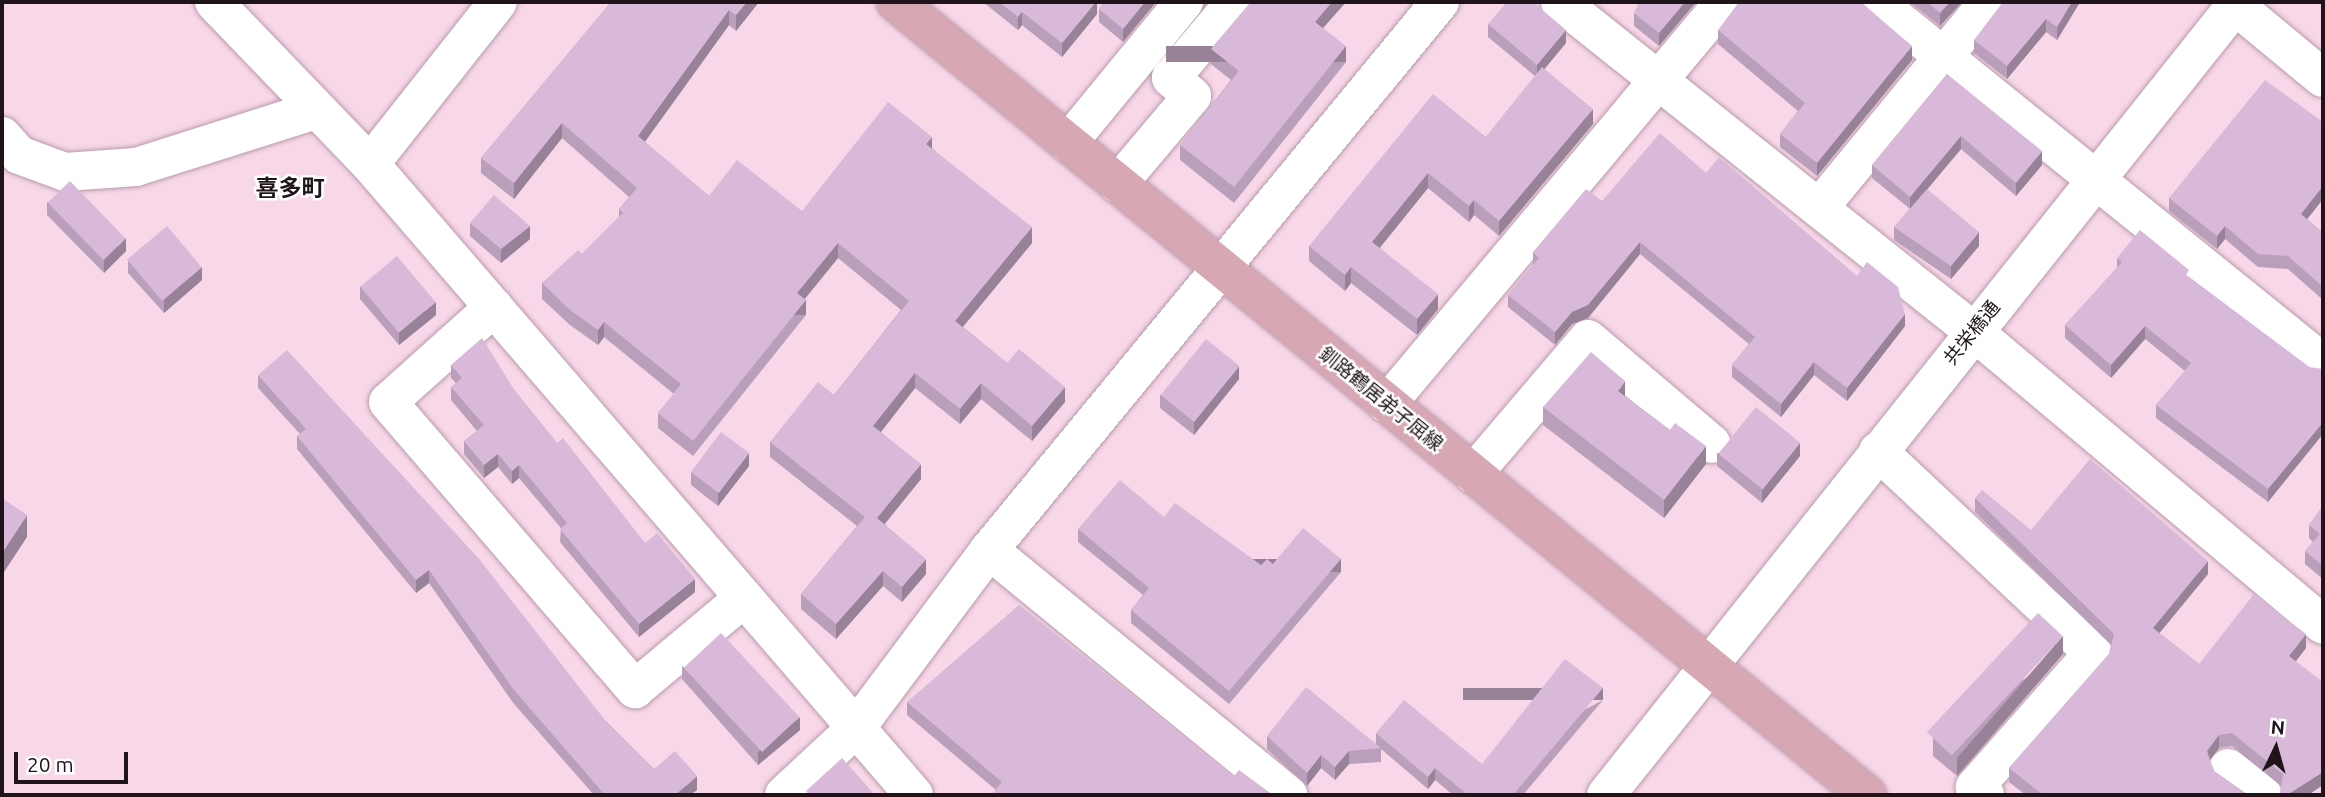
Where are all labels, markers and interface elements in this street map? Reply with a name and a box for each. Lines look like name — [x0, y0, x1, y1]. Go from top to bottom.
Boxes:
district label: 喜多町 — [256, 174, 324, 202]
street label: 共栄橋通 — [1939, 296, 2005, 370]
street label: 釧路鶴居弟子屈線 — [1315, 342, 1447, 456]
north arrow — [2241, 713, 2311, 783]
text: N — [2270, 716, 2286, 739]
scale bar — [18, 738, 131, 782]
text: 20 m — [27, 752, 74, 776]

